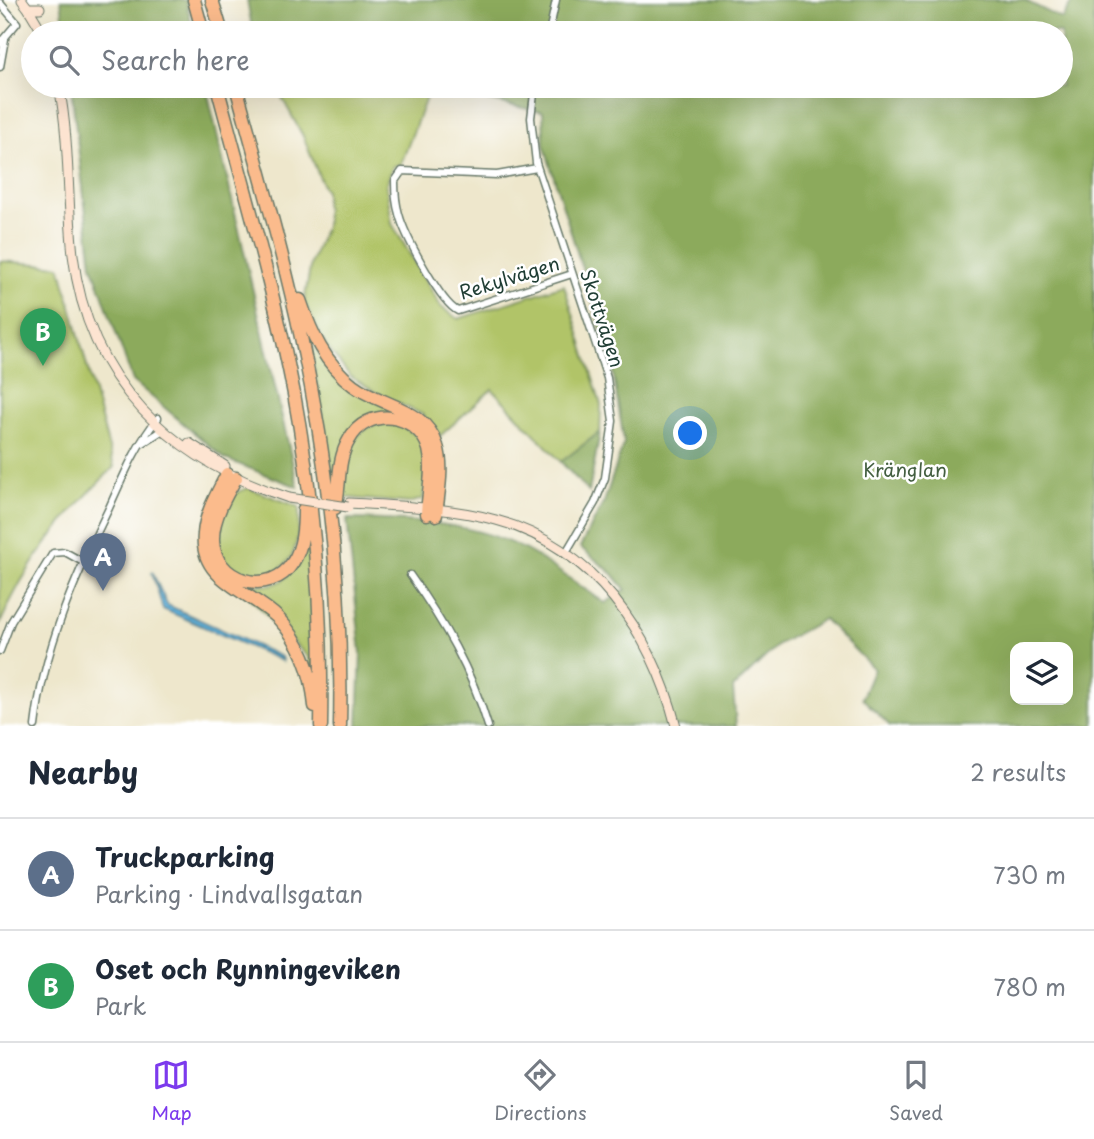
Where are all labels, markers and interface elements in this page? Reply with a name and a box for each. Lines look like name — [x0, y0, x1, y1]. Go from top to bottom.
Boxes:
search box — [21, 21, 1073, 98]
text: Search here — [101, 40, 250, 79]
icon: search — [45, 41, 83, 79]
street label: Rekylvägen — [455, 248, 563, 306]
street label: Skottvägen — [574, 265, 632, 371]
pin: B — [20, 308, 66, 366]
your location — [673, 416, 707, 450]
park label: Kränglan — [863, 455, 947, 483]
pin: A — [80, 533, 126, 591]
map controls — [1010, 642, 1073, 705]
button: layers — [1010, 642, 1073, 705]
text: Nearby — [28, 749, 138, 794]
text: 2 results — [970, 754, 1066, 789]
text: Truckparking — [95, 837, 275, 876]
text: A — [42, 857, 60, 892]
text: 730 m — [993, 857, 1066, 892]
text: Parking · Lindvallsgatan — [95, 876, 363, 911]
text: Oset och Rynningeviken — [95, 949, 401, 988]
text: B — [43, 969, 59, 1004]
text: 780 m — [994, 969, 1066, 1004]
text: Park — [95, 988, 146, 1023]
tab: Map — [151, 1056, 192, 1126]
tab: Directions — [494, 1056, 587, 1126]
tab: Saved — [889, 1056, 943, 1126]

